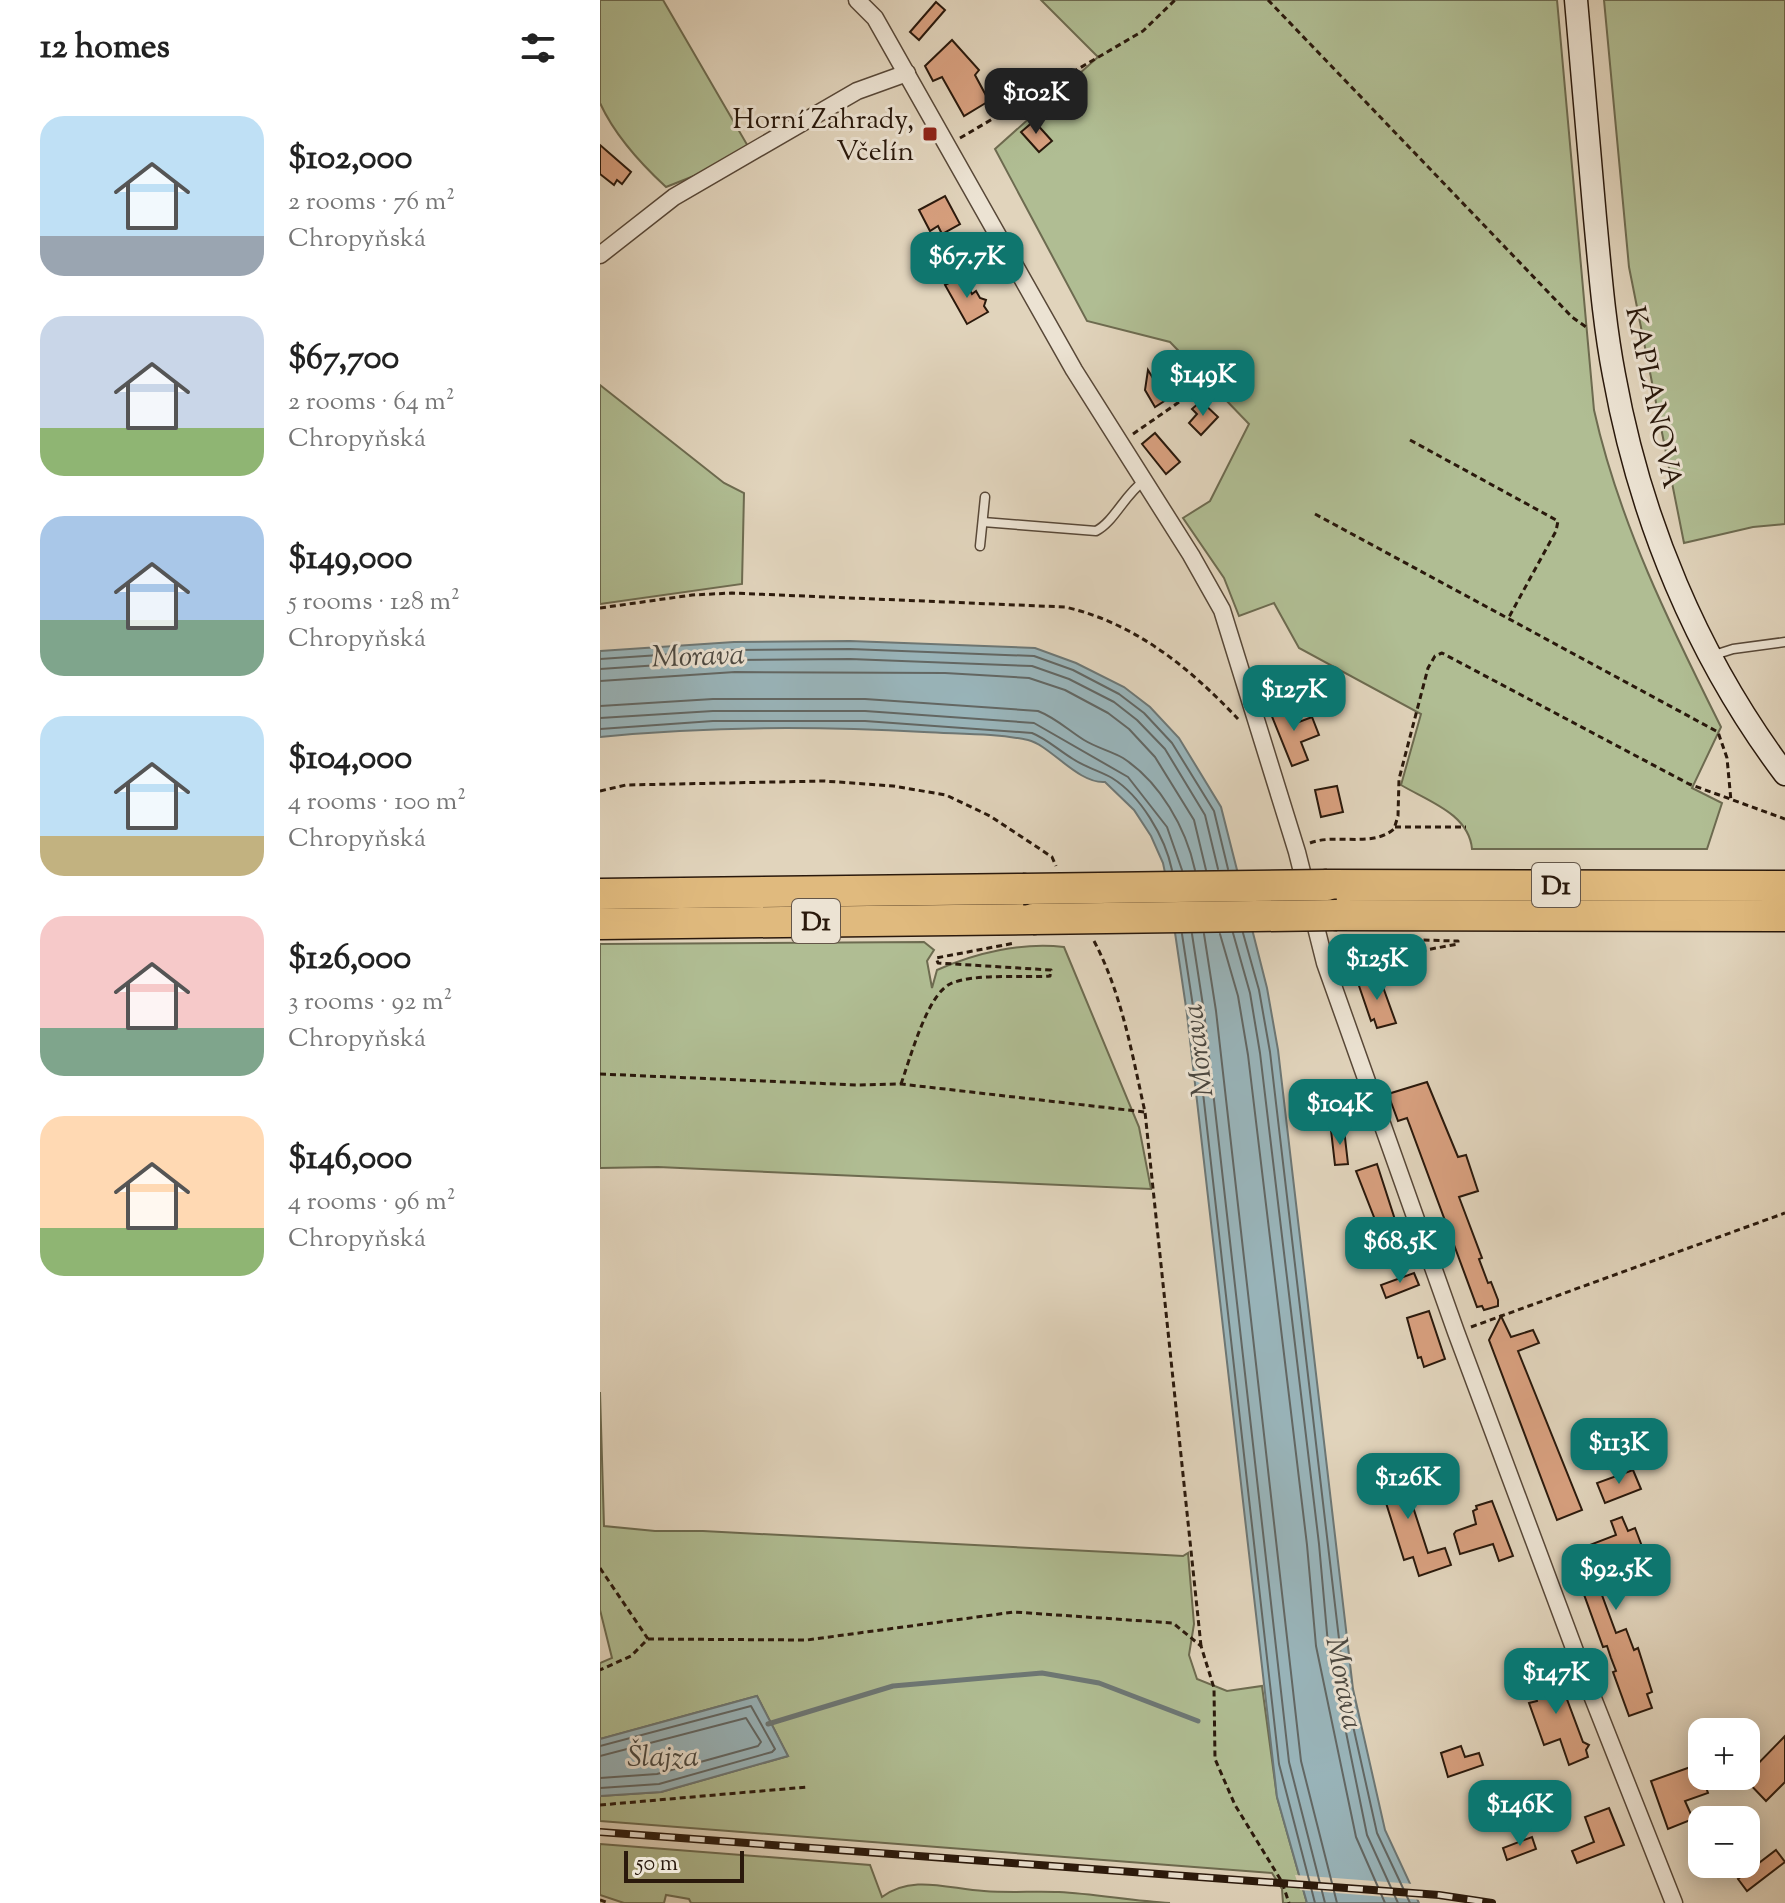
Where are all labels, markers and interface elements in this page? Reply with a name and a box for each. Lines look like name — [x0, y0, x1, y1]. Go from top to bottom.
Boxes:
text: 12 homes — [40, 24, 170, 73]
icon: filters — [516, 26, 560, 70]
pin: $102K — [980, 68, 1092, 136]
text: $102K — [1003, 75, 1069, 112]
place label: Horní Zahrady, Včelín — [733, 101, 914, 173]
marker: Horní Zahrady, Včelín — [921, 125, 939, 143]
text: $102,000 — [288, 135, 412, 184]
icon: home — [104, 148, 200, 244]
text: 2 rooms · 76 m² — [288, 184, 455, 221]
text: Chropyňská — [288, 221, 426, 258]
pin: $67.7K — [902, 232, 1032, 300]
text: $67.7K — [928, 239, 1006, 276]
street label: KAPLANOVA — [1613, 303, 1691, 493]
text: $67,700 — [288, 335, 399, 384]
icon: home — [104, 348, 200, 444]
pin: $149K — [1147, 350, 1259, 418]
text: $149K — [1169, 357, 1237, 394]
text: 2 rooms · 64 m² — [288, 384, 455, 421]
text: Chropyňská — [288, 421, 426, 458]
text: $149,000 — [288, 535, 413, 584]
icon: home — [104, 548, 200, 644]
text: 5 rooms · 128 m² — [288, 584, 460, 621]
text: Chropyňská — [288, 621, 426, 658]
water label: Morava — [651, 634, 746, 681]
pin: $127K — [1238, 665, 1350, 733]
text: $127K — [1261, 672, 1327, 709]
text: $104,000 — [288, 735, 412, 784]
icon: home — [104, 748, 200, 844]
text: 4 rooms · 100 m² — [288, 784, 466, 821]
text: Chropyňská — [288, 821, 426, 858]
road number: D1 — [1532, 863, 1580, 907]
road number: D1 — [792, 899, 840, 943]
pin: $125K — [1321, 934, 1433, 1002]
text: $126,000 — [288, 935, 411, 984]
text: $125K — [1346, 941, 1408, 978]
icon: home — [104, 948, 200, 1044]
text: 3 rooms · 92 m² — [288, 984, 452, 1021]
water label: Morava — [1172, 1002, 1227, 1100]
text: Chropyňská — [288, 1021, 426, 1058]
pin: $104K — [1284, 1079, 1396, 1147]
text: $104K — [1307, 1086, 1373, 1123]
text: $146,000 — [288, 1135, 412, 1184]
icon: home — [104, 1148, 200, 1244]
text: 4 rooms · 96 m² — [288, 1184, 456, 1221]
pin: $68.5K — [1335, 1217, 1465, 1285]
text: Chropyňská — [288, 1221, 426, 1258]
text: $68.5K — [1363, 1224, 1437, 1261]
pin: $113K — [1563, 1418, 1675, 1486]
text: $113K — [1589, 1425, 1649, 1462]
pin: $126K — [1352, 1453, 1464, 1521]
text: $126K — [1375, 1460, 1441, 1497]
pin: $92.5K — [1551, 1544, 1681, 1612]
text: $92.5K — [1580, 1551, 1652, 1588]
water label: Morava — [1313, 1634, 1373, 1733]
pin: $147K — [1500, 1648, 1612, 1716]
text: $147K — [1522, 1655, 1590, 1692]
map controls — [1688, 1718, 1760, 1878]
button: + — [1688, 1718, 1760, 1790]
water label: Šlajza — [627, 1737, 699, 1780]
pin: $146K — [1464, 1780, 1576, 1848]
text: $146K — [1486, 1787, 1554, 1824]
button: − — [1688, 1806, 1760, 1878]
scale bar — [624, 1847, 744, 1883]
text: 50 m — [636, 1849, 678, 1881]

